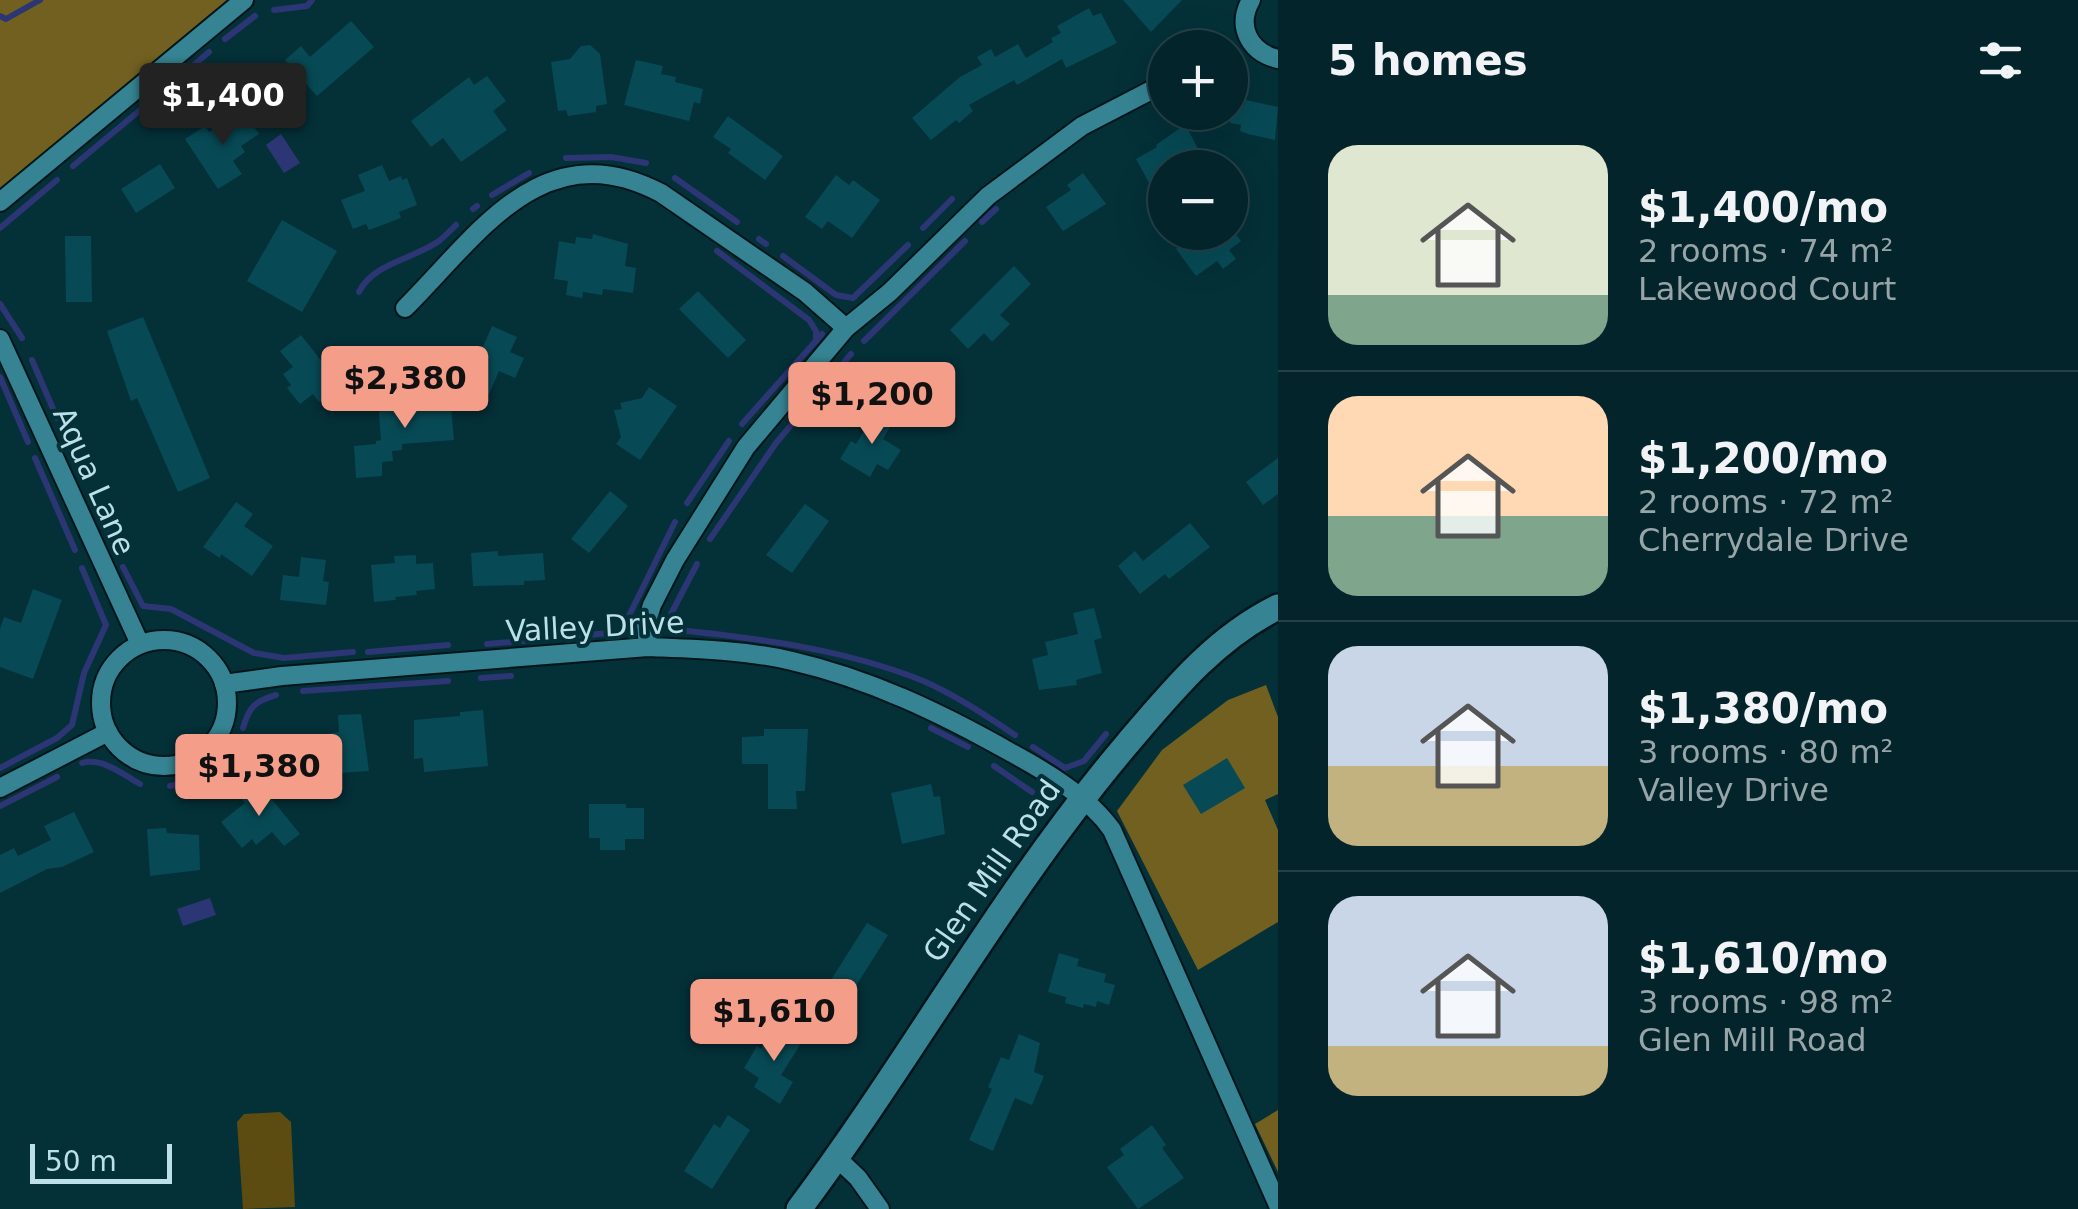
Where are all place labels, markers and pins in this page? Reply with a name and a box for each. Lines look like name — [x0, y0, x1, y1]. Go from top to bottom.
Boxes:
pin: $1,400 — [142, 63, 304, 148]
pin: $2,380 — [324, 346, 486, 431]
pin: $1,200 — [791, 362, 953, 447]
pin: $1,380 — [178, 734, 340, 819]
pin: $1,610 — [693, 979, 855, 1064]

